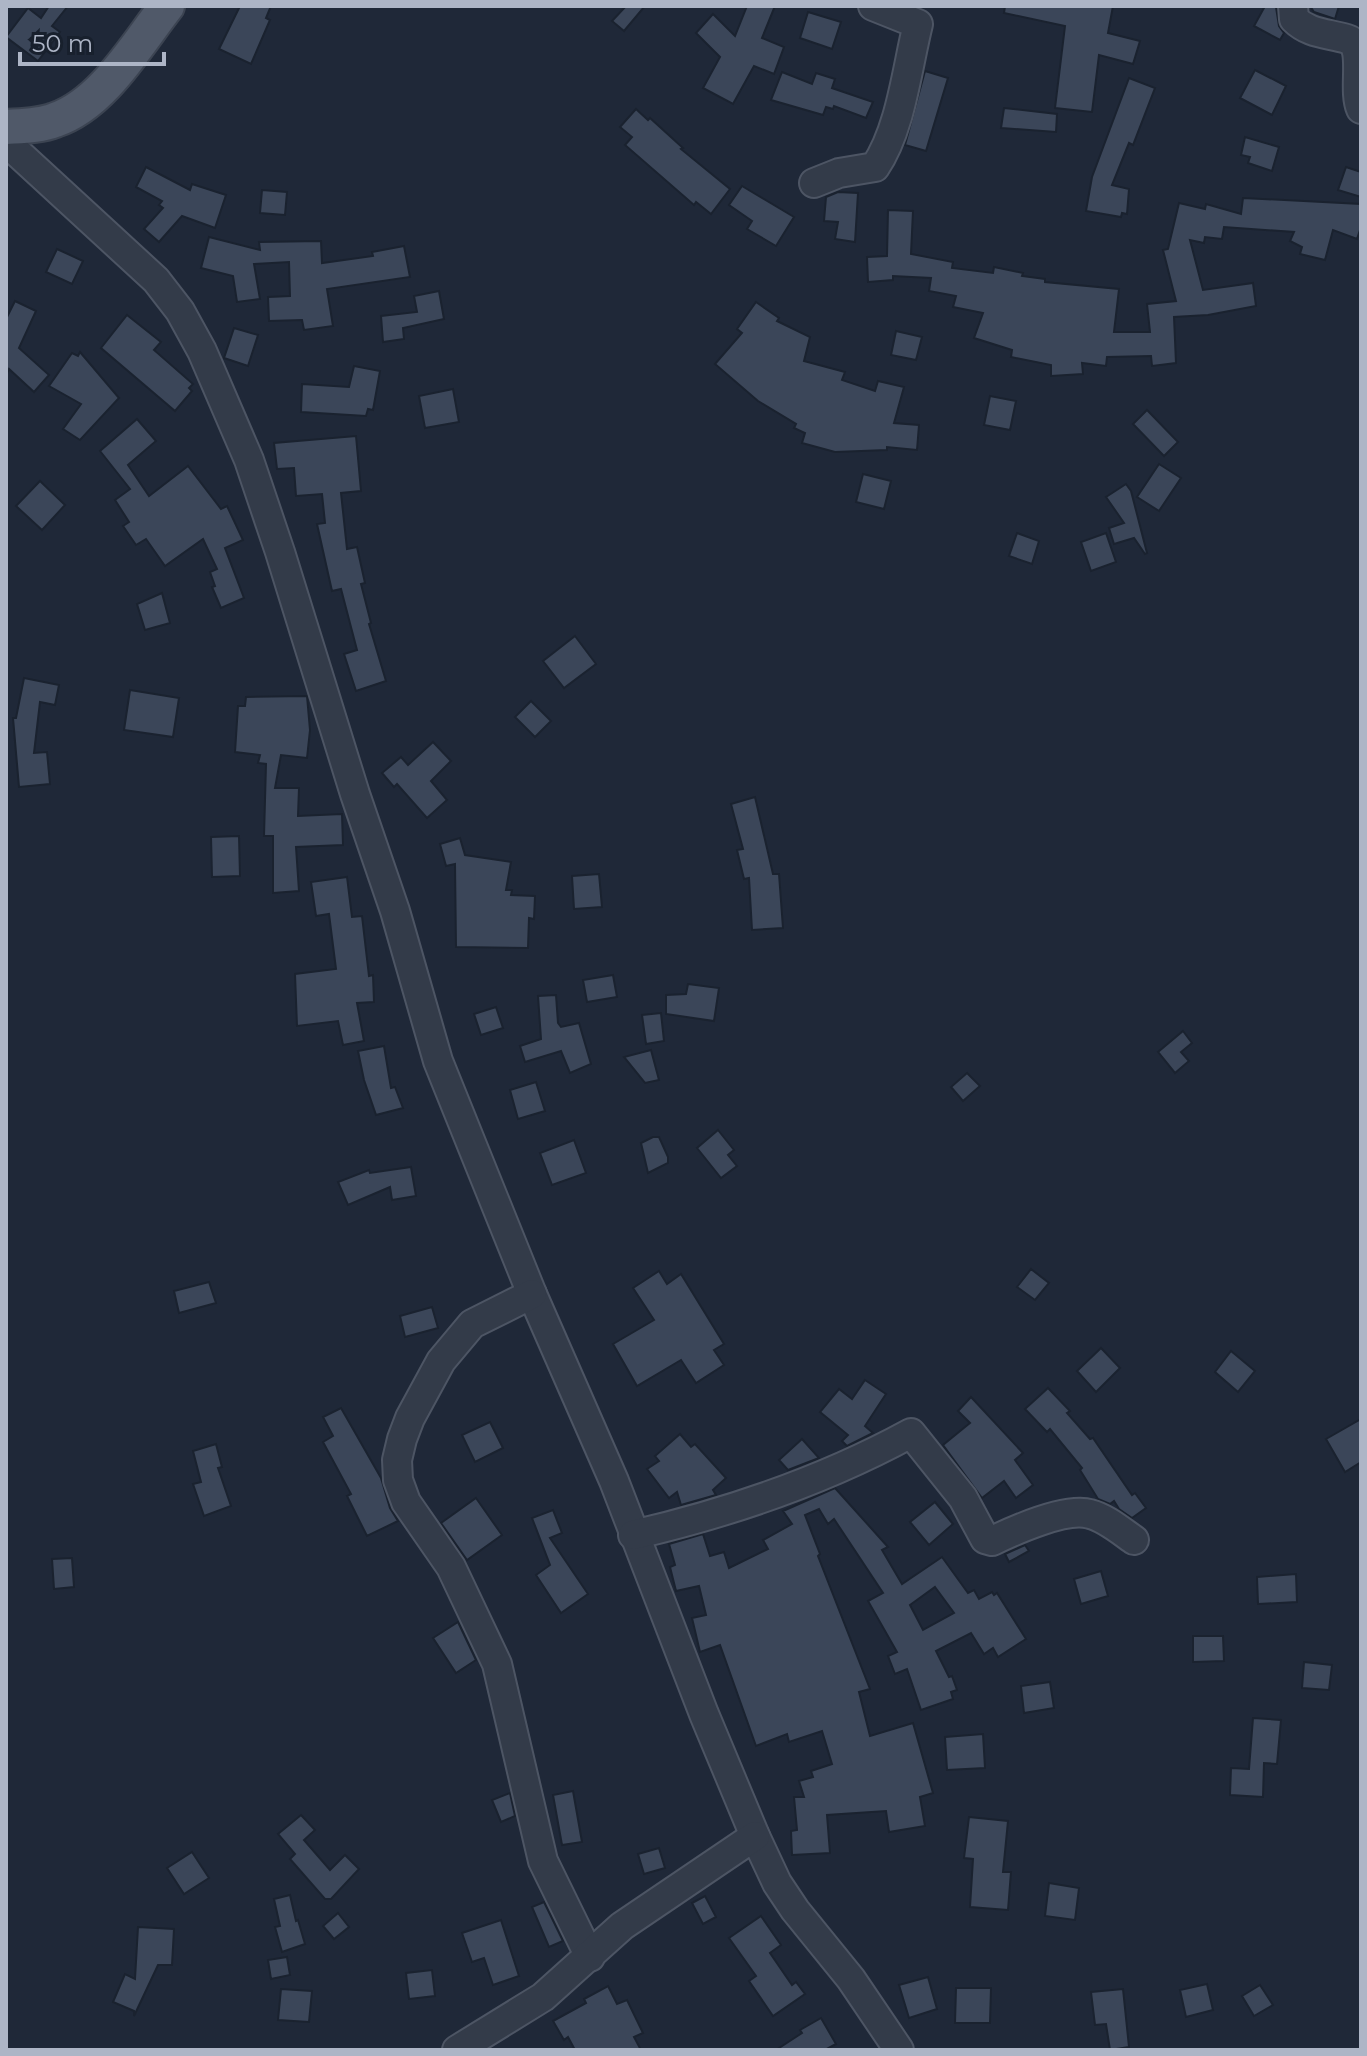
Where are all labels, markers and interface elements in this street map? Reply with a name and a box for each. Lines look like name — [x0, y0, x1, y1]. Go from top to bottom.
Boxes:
scale bar — [20, 16, 164, 66]
text: 50 m — [32, 29, 93, 58]

